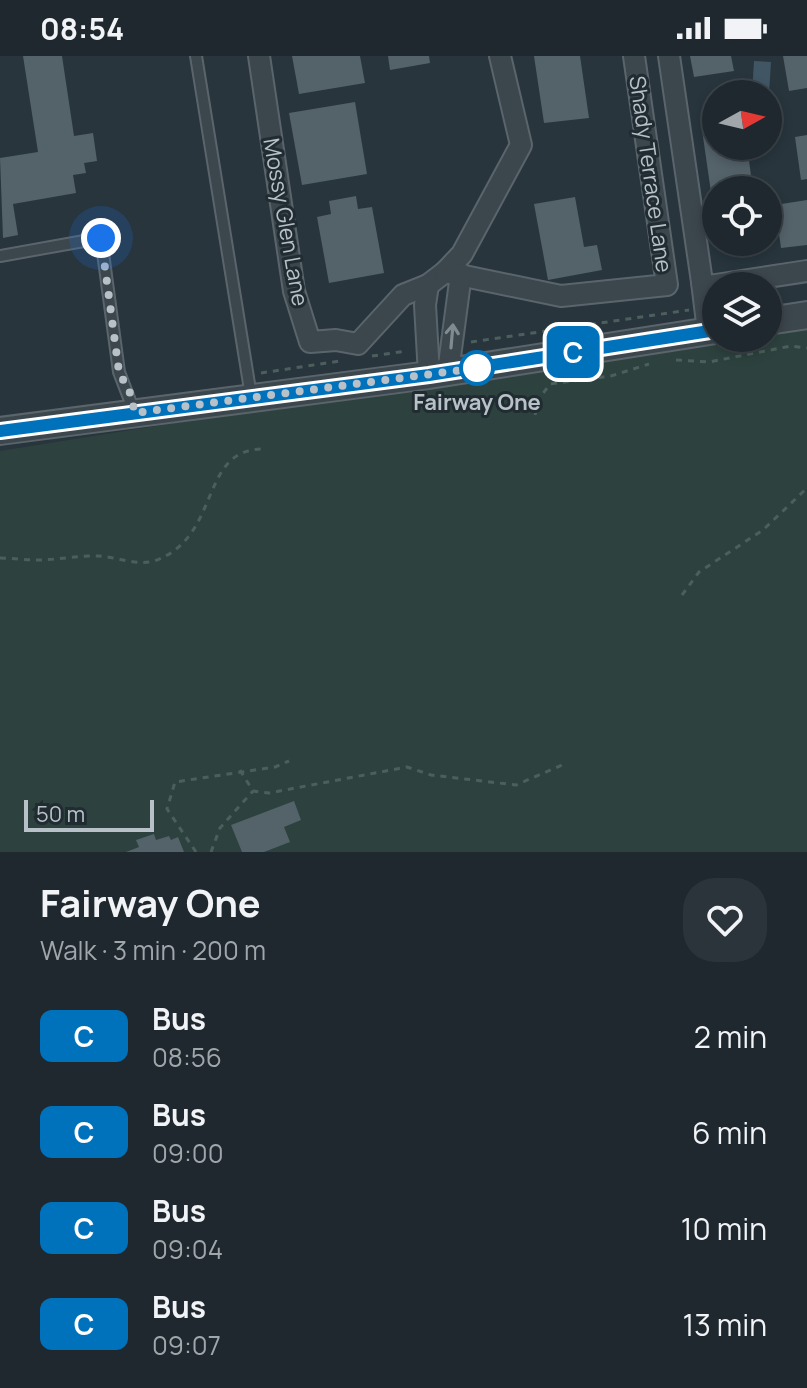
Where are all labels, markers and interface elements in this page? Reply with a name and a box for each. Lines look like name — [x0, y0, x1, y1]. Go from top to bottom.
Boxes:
text: 08:54 — [40, 8, 124, 49]
street label: Shady Terrace Lane — [622, 74, 680, 274]
north arrow — [702, 80, 782, 160]
map controls — [702, 80, 782, 352]
street label: Mossy Glen Lane — [256, 136, 316, 308]
button: locate — [702, 176, 782, 256]
your location — [81, 218, 121, 258]
button: layers — [702, 272, 782, 352]
one-way arrow — [445, 323, 460, 350]
line badge: C — [547, 326, 599, 378]
text: C — [563, 333, 583, 371]
marker: Fairway One — [460, 351, 494, 385]
place label: Fairway One — [413, 387, 541, 417]
scale bar — [24, 796, 154, 832]
text: 50 m — [36, 799, 85, 829]
text: Fairway One — [40, 876, 261, 928]
button: heart — [683, 878, 767, 962]
text: Walk · 3 min · 200 m — [40, 932, 266, 968]
text: Bus — [152, 998, 206, 1039]
text: 2 min — [694, 1016, 767, 1057]
text: C — [74, 1017, 94, 1055]
text: 08:56 — [152, 1039, 222, 1075]
text: Bus — [152, 1094, 206, 1135]
text: 6 min — [692, 1112, 767, 1153]
text: C — [74, 1113, 94, 1151]
text: 09:00 — [152, 1135, 224, 1171]
text: Bus — [152, 1190, 206, 1231]
text: 10 min — [681, 1208, 767, 1249]
text: C — [74, 1209, 94, 1247]
text: 09:04 — [152, 1231, 223, 1267]
text: Bus — [152, 1286, 206, 1327]
text: 13 min — [682, 1304, 767, 1345]
text: C — [74, 1305, 94, 1343]
text: 09:07 — [152, 1327, 221, 1363]

